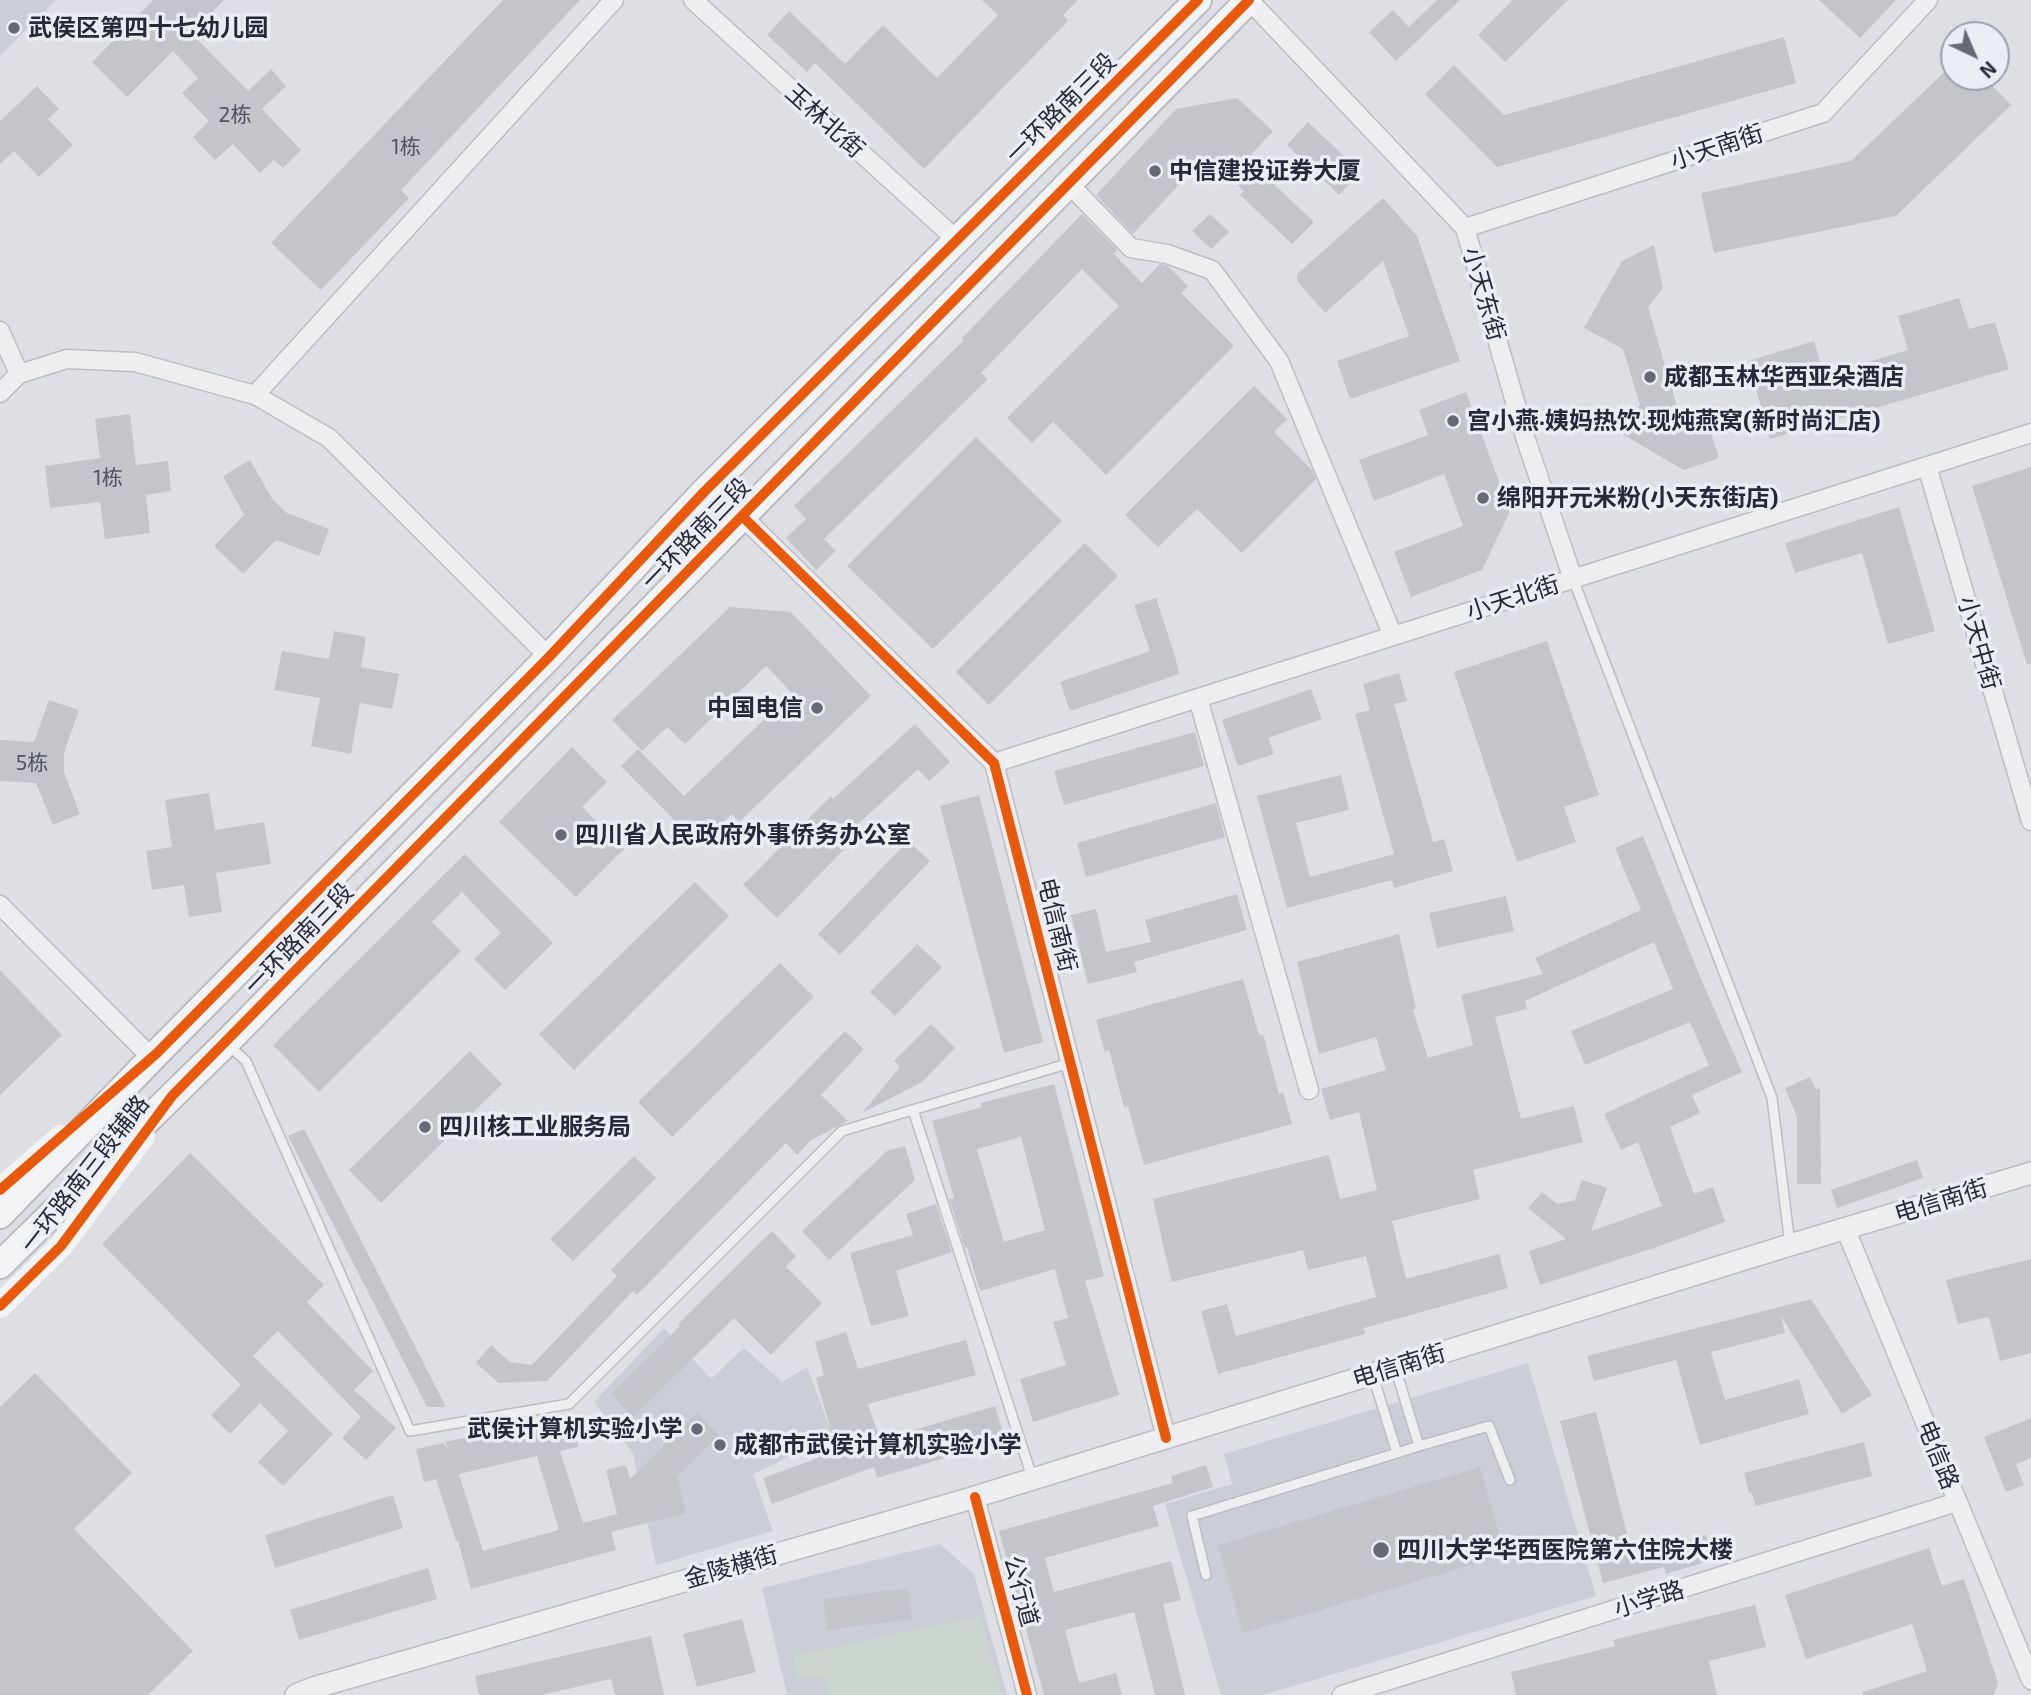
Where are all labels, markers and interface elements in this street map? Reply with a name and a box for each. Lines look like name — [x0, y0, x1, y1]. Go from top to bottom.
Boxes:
place label: 武侯区第四十七幼儿园 — [28, 14, 268, 42]
marker: 武侯区第四十七幼儿园 — [6, 20, 22, 36]
north arrow — [1940, 21, 2010, 91]
street label: 一环路南三段 — [1000, 47, 1122, 169]
text: N — [1976, 57, 2001, 83]
street label: 玉林北街 — [780, 78, 870, 164]
house number: 2栋 — [219, 102, 251, 128]
street label: 小天南街 — [1667, 118, 1767, 176]
house number: 1栋 — [391, 134, 421, 160]
place label: 中信建投证券大厦 — [1169, 157, 1361, 185]
marker: 中信建投证券大厦 — [1147, 163, 1163, 179]
street label: 小天东街 — [1457, 244, 1511, 344]
place label: 成都玉林华西亚朵酒店 — [1664, 363, 1904, 391]
marker: 成都玉林华西亚朵酒店 — [1642, 369, 1658, 385]
place label: 宫小燕·姨妈热饮·现炖燕窝(新时尚汇店) — [1467, 407, 1881, 435]
marker: 宫小燕·姨妈热饮·现炖燕窝(新时尚汇店) — [1445, 413, 1461, 429]
house number: 1栋 — [93, 465, 123, 491]
street label: 一环路南三段 — [636, 472, 756, 596]
place label: 绵阳开元米粉(小天东街店) — [1497, 484, 1779, 512]
marker: 绵阳开元米粉(小天东街店) — [1475, 490, 1491, 506]
street label: 小天北街 — [1463, 569, 1563, 627]
street label: 小天中街 — [1952, 593, 2006, 693]
place label: 中国电信 — [707, 694, 803, 722]
marker: 中国电信 — [809, 700, 825, 716]
house number: 5栋 — [16, 750, 48, 776]
place label: 四川省人民政府外事侨务办公室 — [575, 821, 911, 849]
marker: 四川省人民政府外事侨务办公室 — [553, 827, 569, 843]
street label: 电信南街 — [1031, 875, 1083, 975]
street label: 一环路南三段 — [239, 877, 359, 1001]
street label: 一环路南三段辅路 — [15, 1089, 155, 1259]
place label: 四川核工业服务局 — [439, 1113, 631, 1141]
marker: 四川核工业服务局 — [417, 1119, 433, 1135]
street label: 电信南街 — [1891, 1173, 1991, 1229]
street label: 电信南街 — [1349, 1338, 1449, 1394]
place label: 武侯计算机实验小学 — [467, 1415, 683, 1443]
street label: 电信路 — [1911, 1416, 1965, 1494]
marker: 武侯计算机实验小学 — [689, 1421, 705, 1437]
place label: 成都市武侯计算机实验小学 — [734, 1431, 1022, 1459]
marker: 成都市武侯计算机实验小学 — [712, 1437, 728, 1453]
place label: 四川大学华西医院第六住院大楼 — [1397, 1536, 1733, 1564]
street label: 金陵横街 — [681, 1540, 781, 1594]
marker: 四川大学华西医院第六住院大楼 — [1371, 1540, 1391, 1560]
street label: 公行道 — [998, 1552, 1044, 1630]
street label: 小学路 — [1610, 1575, 1688, 1623]

